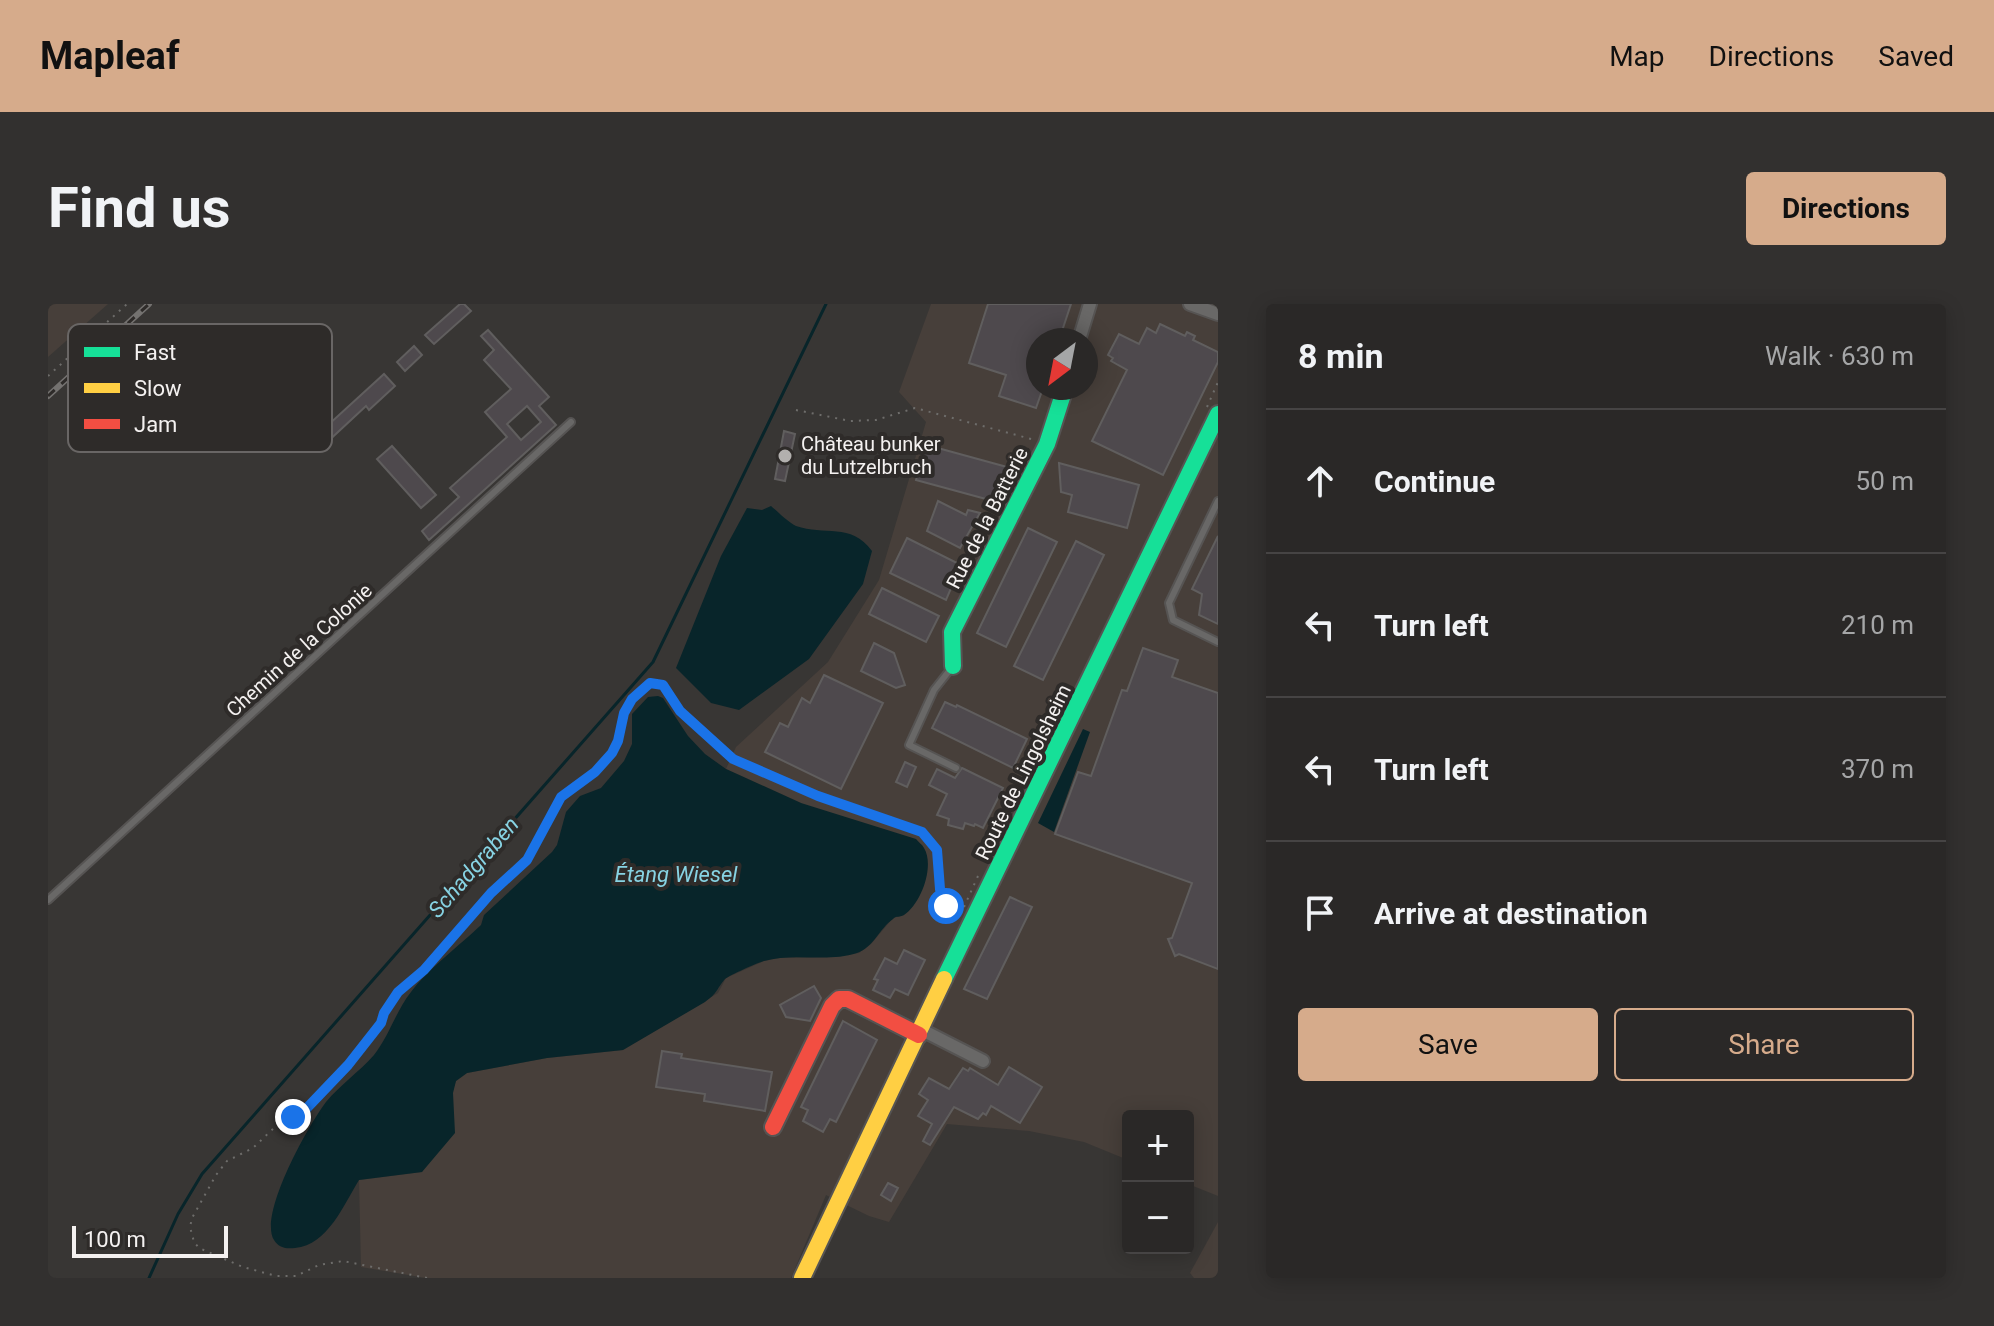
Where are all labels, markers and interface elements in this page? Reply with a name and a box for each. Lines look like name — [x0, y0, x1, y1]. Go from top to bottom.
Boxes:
text: Mapleaf — [40, 34, 180, 78]
text: Map — [1609, 40, 1665, 73]
text: Directions — [1709, 40, 1834, 73]
text: Saved — [1878, 40, 1954, 73]
button: Directions — [1746, 172, 1946, 245]
text: Find us — [48, 175, 231, 241]
legend — [68, 324, 332, 452]
north arrow — [1026, 328, 1098, 400]
text: 8 min — [1298, 336, 1383, 376]
text: Fast — [134, 340, 176, 365]
text: Walk · 630 m — [1765, 341, 1914, 371]
text: Slow — [134, 376, 182, 401]
text: Jam — [134, 412, 177, 437]
place label: Château bunker du Lutzelbruch — [801, 432, 941, 479]
street label: Rue de la Batterie — [941, 443, 1033, 593]
marker: Château bunker du Lutzelbruch — [776, 447, 794, 465]
icon: ahead — [1298, 459, 1342, 503]
text: Continue — [1374, 464, 1495, 499]
text: 50 m — [1856, 466, 1914, 496]
street label: Chemin de la Colonie — [221, 578, 377, 722]
icon: left — [1298, 603, 1342, 647]
text: Turn left — [1374, 608, 1489, 643]
text: 210 m — [1841, 610, 1914, 640]
street label: Route de Lingolsheim — [970, 680, 1076, 864]
icon: left — [1298, 747, 1342, 791]
text: Turn left — [1374, 752, 1489, 787]
text: 370 m — [1841, 754, 1914, 784]
water label: Schadgraben — [423, 812, 524, 923]
water label: Étang Wiesel — [615, 862, 738, 887]
route start — [928, 888, 964, 924]
icon: arrive — [1298, 891, 1342, 935]
text: Arrive at destination — [1374, 896, 1648, 931]
button: Save — [1298, 1008, 1598, 1081]
button: Share — [1614, 1008, 1914, 1081]
route end — [275, 1099, 311, 1135]
map controls — [1122, 1110, 1194, 1254]
button: + — [1122, 1110, 1194, 1182]
button: − — [1122, 1182, 1194, 1254]
scale bar — [72, 1222, 228, 1258]
text: 100 m — [84, 1227, 146, 1252]

